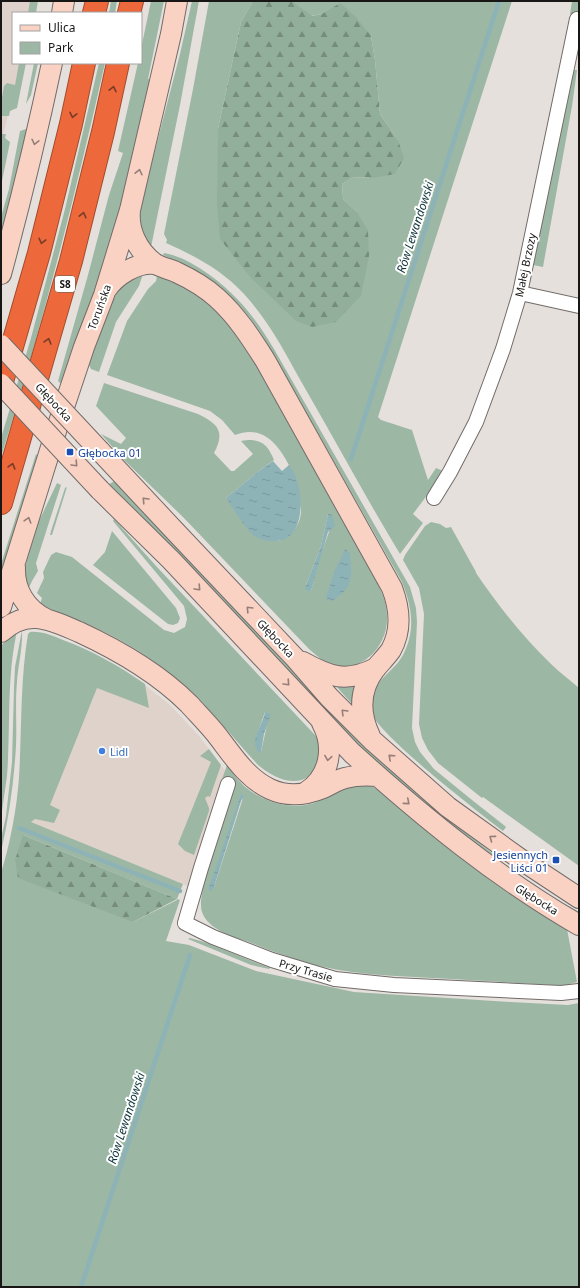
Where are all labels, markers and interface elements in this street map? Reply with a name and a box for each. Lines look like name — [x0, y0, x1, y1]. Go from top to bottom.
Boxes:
legend — [12, 12, 142, 64]
text: Ulica — [48, 19, 75, 36]
text: Park — [48, 39, 74, 56]
one-way arrow — [108, 86, 116, 92]
one-way arrow — [69, 112, 77, 118]
one-way arrow — [32, 139, 40, 145]
one-way arrow — [134, 168, 142, 175]
water label: Rów Lewandowski — [392, 178, 438, 275]
one-way arrow — [78, 212, 86, 218]
street label: Małej Brzozy — [511, 231, 539, 298]
one-way arrow — [38, 237, 47, 244]
road number: S8 — [55, 276, 75, 292]
street label: Toruńska — [84, 282, 114, 332]
one-way arrow — [43, 337, 52, 344]
street label: Głębocka — [32, 379, 76, 425]
place label: Głębocka 01 — [78, 445, 141, 460]
marker: Głębocka 01 — [65, 447, 75, 457]
one-way arrow — [70, 459, 78, 467]
one-way arrow — [7, 462, 16, 469]
one-way arrow — [143, 497, 150, 505]
one-way arrow — [23, 517, 32, 524]
one-way arrow — [193, 583, 201, 591]
one-way arrow — [246, 606, 254, 614]
street label: Głębocka — [254, 616, 298, 660]
one-way arrow — [282, 678, 290, 686]
one-way arrow — [341, 709, 349, 717]
place label: Lidl — [110, 744, 128, 759]
marker: Lidl — [97, 746, 107, 756]
one-way arrow — [388, 754, 396, 761]
one-way arrow — [324, 755, 333, 762]
one-way arrow — [402, 797, 410, 805]
one-way arrow — [489, 836, 496, 843]
place label: Jesiennych Liści 01 — [492, 847, 548, 875]
marker: Jesiennych Liści 01 — [551, 855, 561, 865]
street label: Głębocka — [513, 880, 561, 918]
street label: Przy Trasie — [277, 955, 335, 985]
water label: Rów Lewandowski — [103, 1069, 149, 1166]

